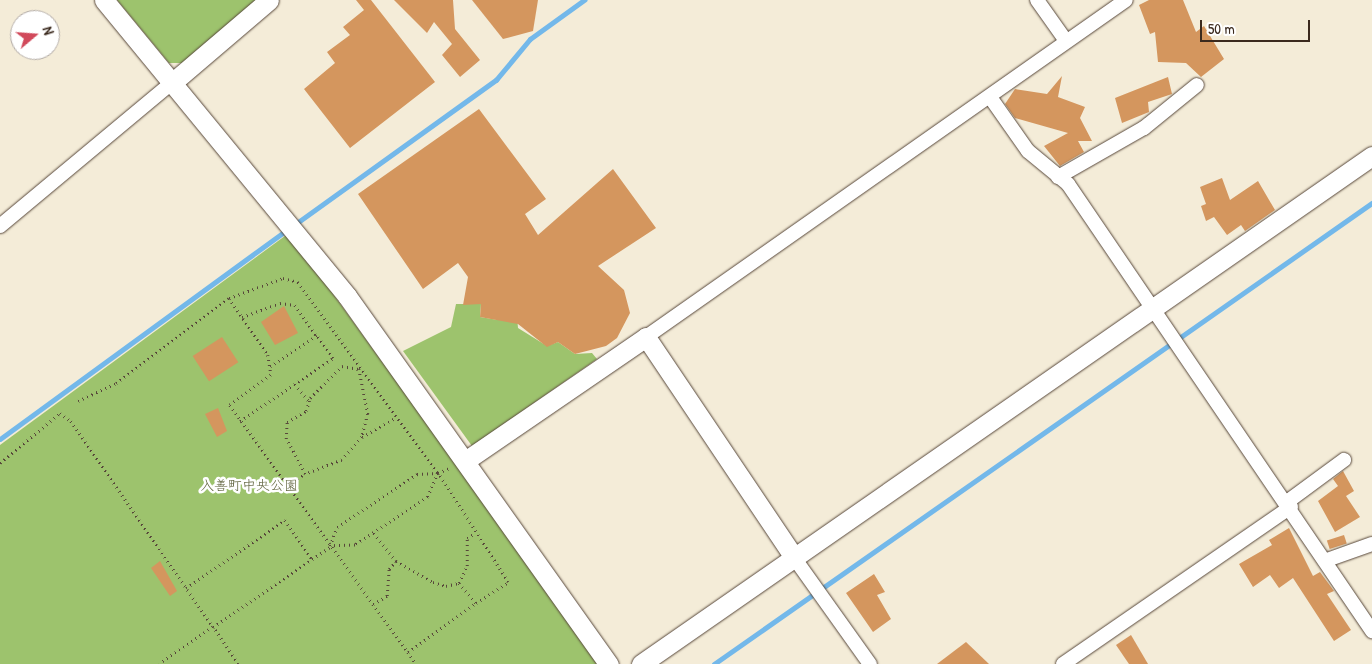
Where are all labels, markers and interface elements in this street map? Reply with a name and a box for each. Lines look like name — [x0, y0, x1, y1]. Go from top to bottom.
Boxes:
north arrow — [10, 10, 60, 60]
scale bar — [1202, 10, 1312, 42]
text: 50 m — [1208, 18, 1235, 39]
text: N — [39, 24, 59, 37]
park label: 入善町中央公園 — [200, 477, 298, 493]

